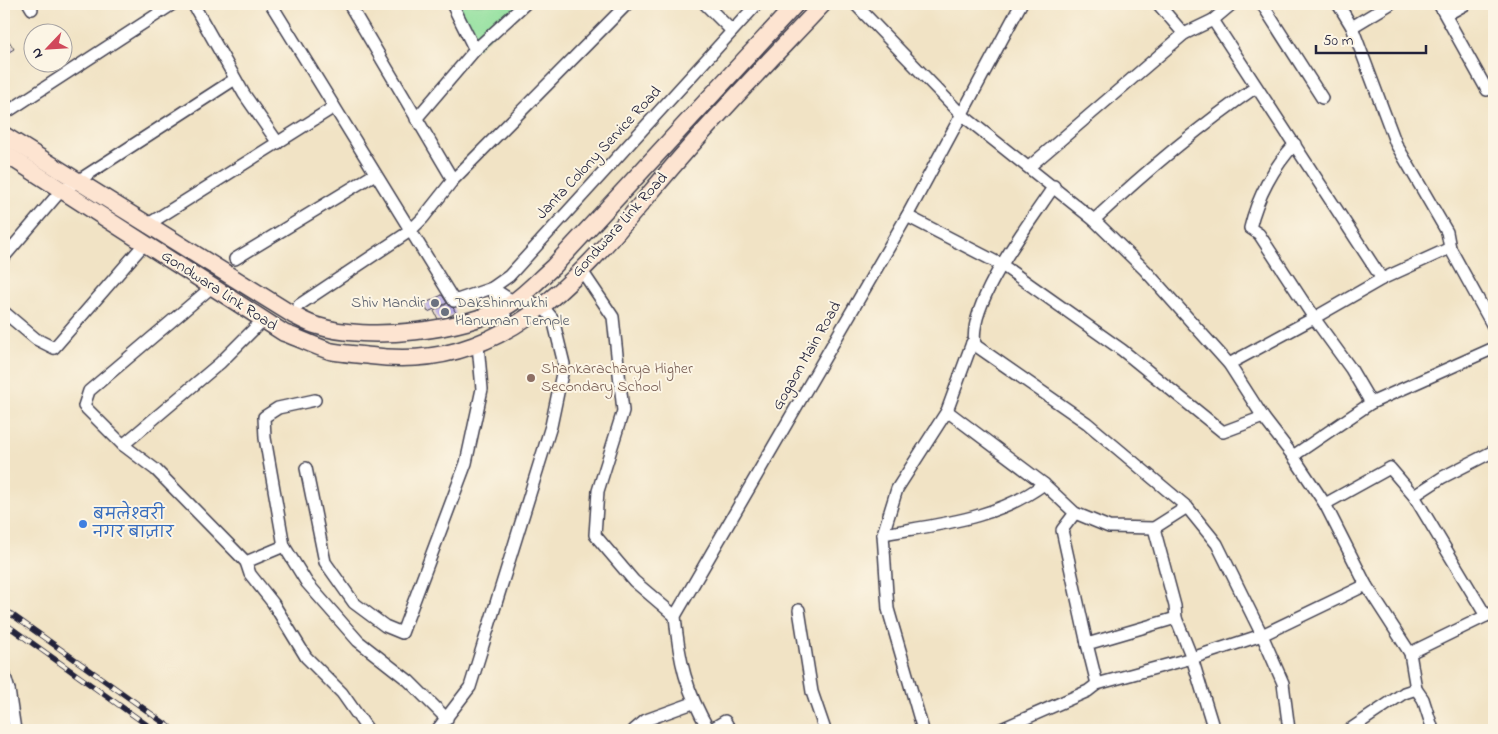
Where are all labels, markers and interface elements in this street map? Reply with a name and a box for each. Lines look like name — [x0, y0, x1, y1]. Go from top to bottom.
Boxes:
north arrow — [22, 22, 72, 72]
scale bar — [1316, 22, 1426, 54]
text: 50 m — [1323, 30, 1354, 52]
text: N — [26, 44, 49, 62]
street label: Janta Colony Service Road — [530, 81, 668, 225]
street label: Gondwara Link Road — [566, 167, 674, 283]
street label: Gondwara Link Road — [156, 244, 282, 338]
place label: Shiv Mandir — [351, 291, 425, 315]
place label: Dakshinmukhi Hanuman Temple — [454, 291, 571, 333]
marker: Shiv Mandir — [429, 297, 441, 309]
street label: Gogaon Main Road — [766, 297, 848, 415]
marker: Dakshinmukhi Hanuman Temple — [439, 306, 451, 318]
place label: Shankaracharya Higher Secondary School — [541, 357, 693, 399]
marker: Shankaracharya Higher Secondary School — [525, 372, 537, 384]
place label: बमलेश्वरी नगर बाज़ार — [92, 500, 175, 545]
marker: बमलेश्वरी नगर बाज़ार — [77, 518, 89, 530]

